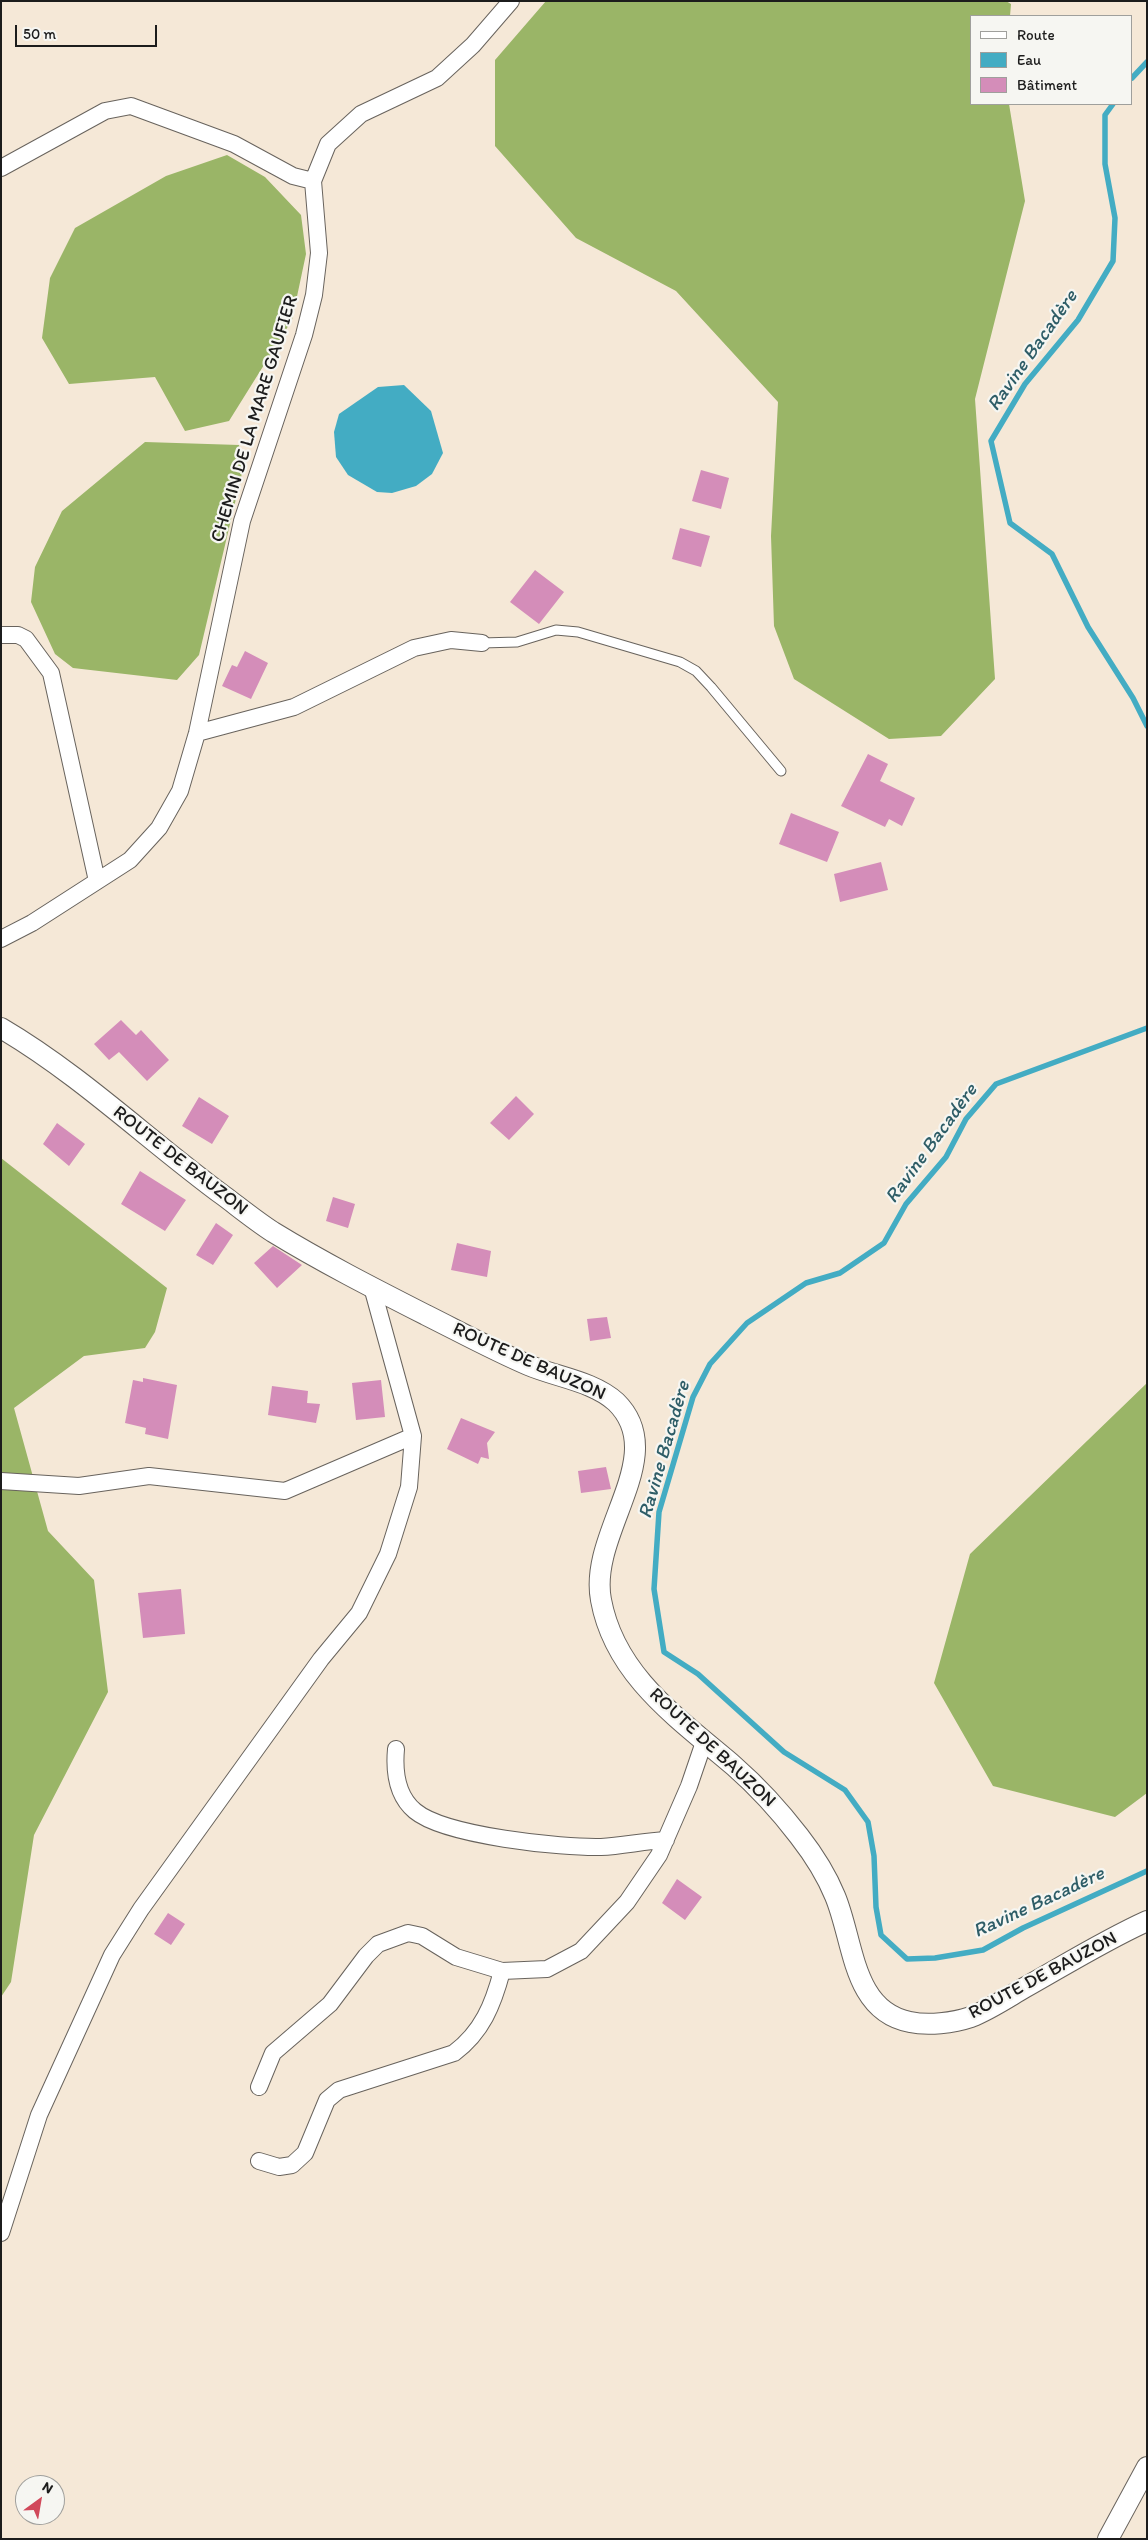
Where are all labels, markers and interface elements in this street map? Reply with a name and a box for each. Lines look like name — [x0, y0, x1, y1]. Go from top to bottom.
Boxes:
scale bar — [18, 15, 160, 47]
legend — [970, 15, 1133, 105]
text: 50 m — [23, 25, 56, 43]
text: Route — [1017, 26, 1055, 44]
text: Eau — [1017, 51, 1041, 69]
text: Bâtiment — [1017, 76, 1077, 94]
water label: Ravine Bacadère — [982, 286, 1084, 416]
street label: CHEMIN DE LA MARE GAUFIER — [207, 293, 303, 545]
water label: Ravine Bacadère — [881, 1080, 983, 1208]
street label: ROUTE DE BAUZON — [108, 1101, 252, 1221]
street label: ROUTE DE BAUZON — [449, 1318, 609, 1406]
water label: Ravine Bacadère — [634, 1378, 696, 1522]
street label: ROUTE DE BAUZON — [644, 1683, 780, 1813]
water label: Ravine Bacadère — [970, 1862, 1108, 1944]
street label: ROUTE DE BAUZON — [965, 1927, 1121, 2025]
north arrow — [15, 2475, 65, 2525]
text: N — [39, 2478, 56, 2497]

